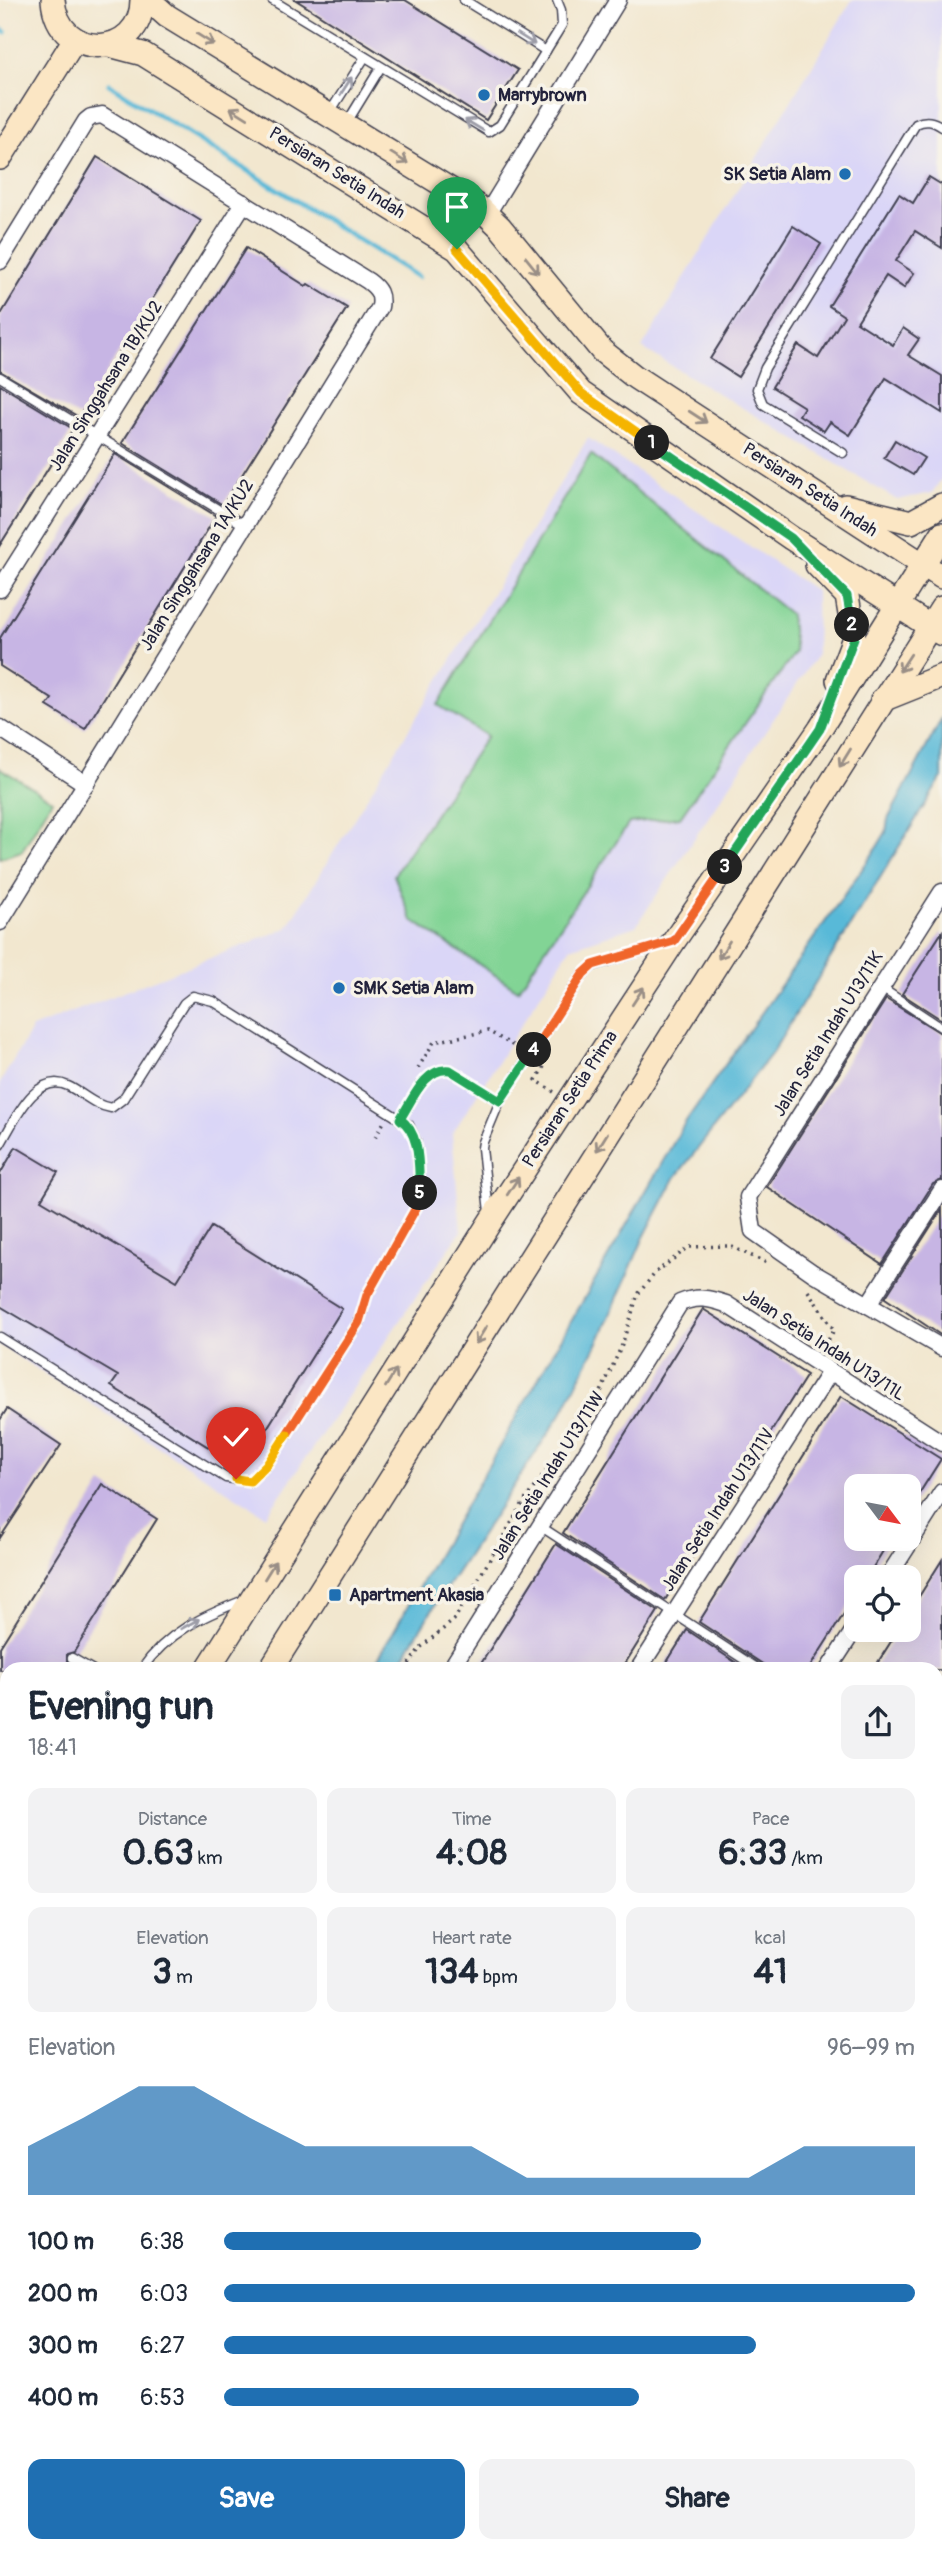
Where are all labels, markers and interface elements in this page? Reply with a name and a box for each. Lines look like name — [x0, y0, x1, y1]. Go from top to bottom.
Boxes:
one-way arrow — [194, 32, 214, 46]
one-way arrow — [515, 32, 535, 46]
one-way arrow — [339, 77, 354, 96]
place label: Marrybrown — [498, 84, 587, 107]
marker: Marrybrown — [476, 87, 492, 103]
one-way arrow — [229, 106, 249, 120]
one-way arrow — [465, 118, 485, 132]
street label: Persiaran Setia Indah — [265, 122, 409, 224]
one-way arrow — [388, 151, 408, 165]
place label: SK Setia Alam — [723, 163, 831, 186]
marker: SK Setia Alam — [837, 166, 853, 182]
pin — [427, 177, 487, 249]
icon: arrive — [438, 188, 476, 226]
one-way arrow — [524, 256, 539, 274]
street label: Jalan Singgahsana 1B/KU2 — [44, 297, 168, 475]
one-way arrow — [687, 411, 707, 425]
pin: 1 — [634, 426, 670, 460]
text: 1 — [648, 430, 655, 454]
street label: Persiaran Setia Indah — [738, 438, 882, 542]
street label: Jalan Singgahsana 1A/KU2 — [135, 475, 259, 655]
pin: 2 — [834, 608, 870, 642]
text: 2 — [846, 612, 857, 636]
one-way arrow — [898, 653, 913, 672]
one-way arrow — [838, 747, 852, 767]
pin: 3 — [708, 850, 742, 884]
text: 3 — [719, 854, 730, 878]
one-way arrow — [716, 940, 731, 959]
street label: Jalan Setia Indah U13/11K — [768, 947, 888, 1121]
place label: SMK Setia Alam — [353, 977, 474, 1000]
marker: SMK Setia Alam — [331, 980, 347, 996]
one-way arrow — [631, 986, 645, 1006]
street label: Persiaran Setia Prima — [517, 1026, 623, 1172]
pin: 4 — [516, 1032, 552, 1068]
text: 4 — [528, 1037, 539, 1061]
one-way arrow — [595, 1132, 609, 1152]
pin: 5 — [402, 1176, 438, 1210]
one-way arrow — [506, 1177, 521, 1196]
text: 5 — [414, 1180, 425, 1204]
street label: Jalan Setia Indah U13/11L — [738, 1284, 910, 1406]
one-way arrow — [473, 1324, 487, 1344]
one-way arrow — [384, 1369, 399, 1388]
street label: Jalan Setia Indah U13/11W — [487, 1387, 609, 1565]
pin — [206, 1407, 266, 1479]
icon: check — [217, 1418, 255, 1456]
street label: Jalan Setia Indah U13/11V — [656, 1424, 780, 1596]
north arrow — [844, 1474, 920, 1550]
map controls — [844, 1474, 921, 1642]
one-way arrow — [263, 1561, 277, 1581]
button: locate — [844, 1565, 921, 1642]
place label: Apartment Akasia — [349, 1584, 485, 1607]
marker: Apartment Akasia — [327, 1587, 343, 1603]
one-way arrow — [180, 1616, 200, 1630]
text: Evening run — [28, 1683, 214, 1731]
button: share — [841, 1685, 915, 1759]
text: 18:41 — [28, 1733, 77, 1762]
text: Distance — [138, 1807, 207, 1831]
text: Time — [452, 1807, 491, 1831]
text: Pace — [752, 1807, 789, 1831]
text: 0.63 — [122, 1831, 194, 1875]
text: 4:08 — [436, 1831, 507, 1875]
text: 6:33 — [718, 1831, 787, 1875]
text: km — [194, 1846, 223, 1870]
text: /km — [787, 1846, 823, 1870]
text: Elevation — [136, 1926, 209, 1950]
text: Heart rate — [431, 1926, 512, 1950]
text: kcal — [755, 1926, 786, 1950]
text: 3 — [152, 1950, 172, 1994]
text: 134 — [425, 1950, 479, 1994]
text: 41 — [754, 1950, 788, 1994]
text: m — [172, 1965, 193, 1989]
text: bpm — [479, 1965, 518, 1989]
text: Elevation — [28, 2033, 116, 2062]
text: 96–99 m — [827, 2033, 915, 2062]
text: 100 m — [28, 2227, 94, 2256]
text: 6:38 — [140, 2227, 184, 2256]
text: 200 m — [28, 2279, 98, 2308]
text: 6:03 — [140, 2279, 188, 2308]
text: 300 m — [28, 2331, 98, 2360]
text: 6:27 — [140, 2331, 185, 2360]
text: 400 m — [28, 2383, 98, 2412]
text: 6:53 — [140, 2383, 185, 2412]
button: Save — [28, 2459, 465, 2539]
button: Share — [479, 2459, 915, 2539]

